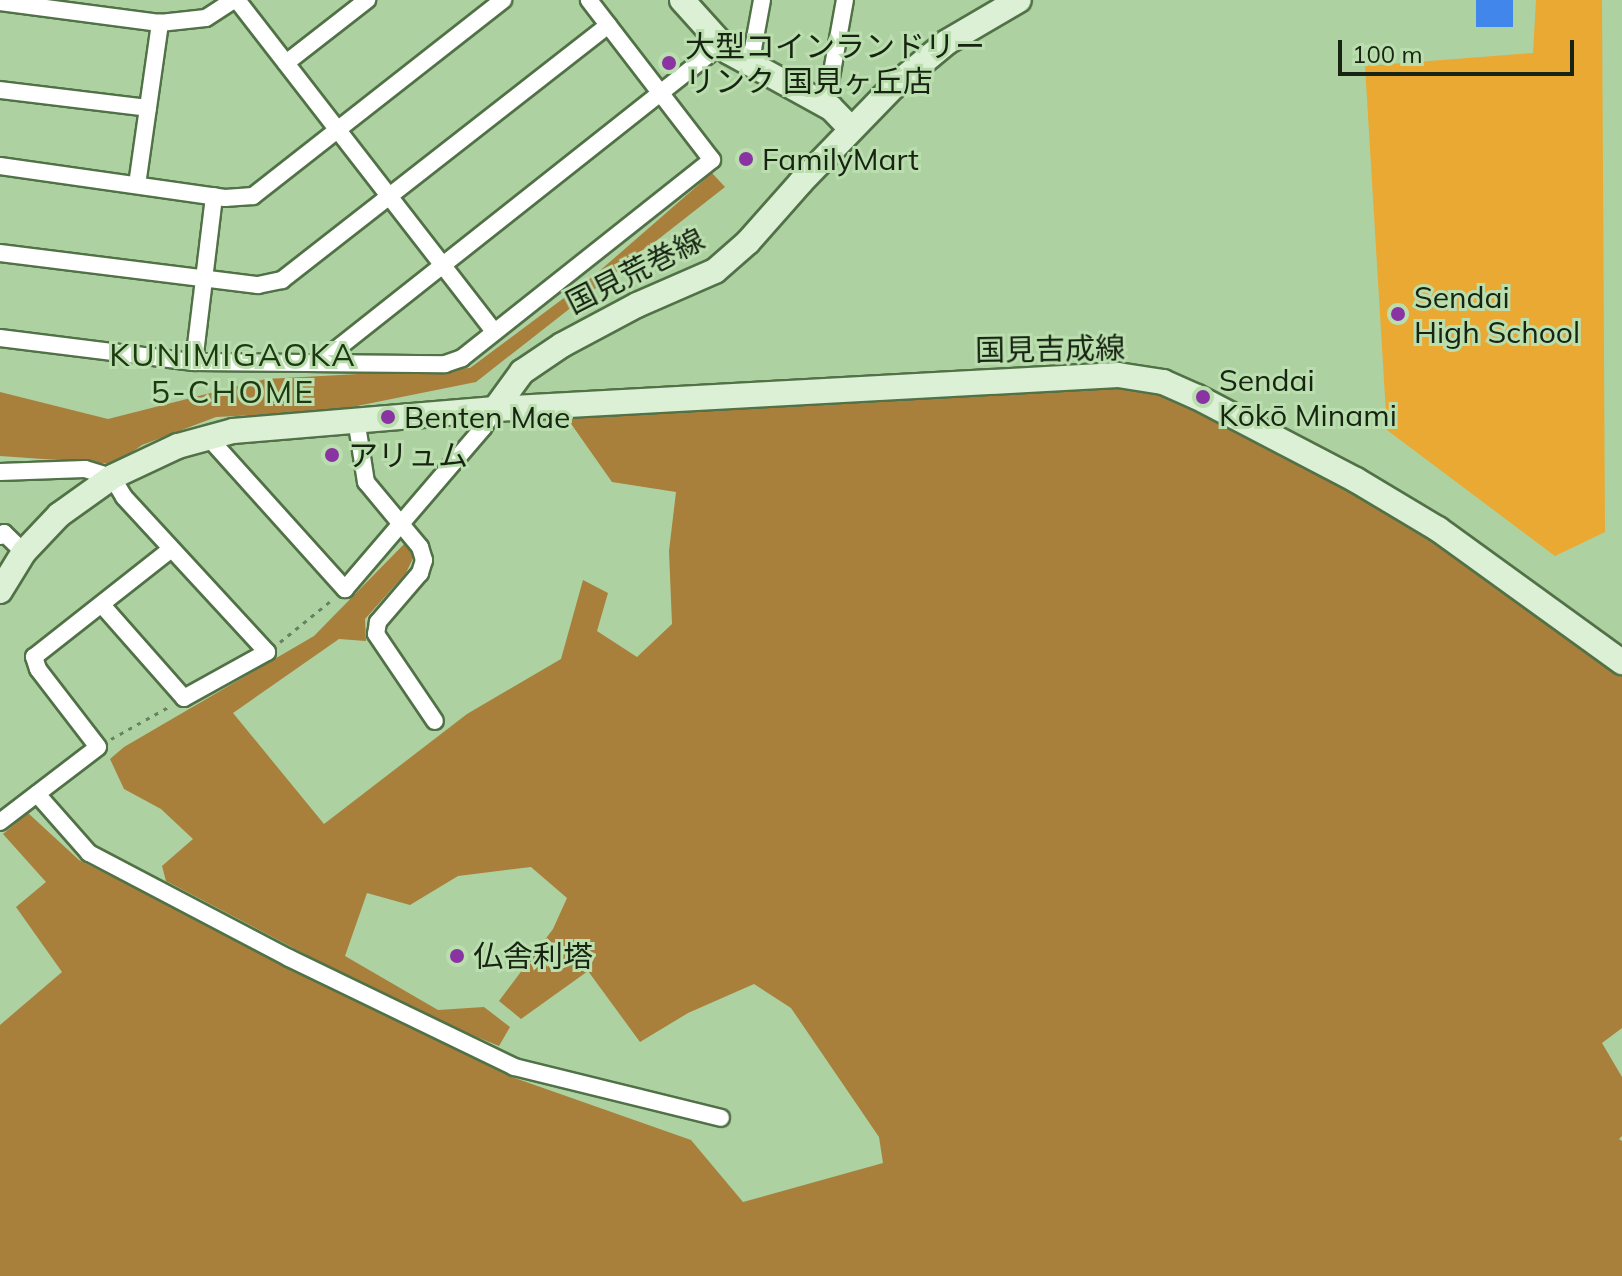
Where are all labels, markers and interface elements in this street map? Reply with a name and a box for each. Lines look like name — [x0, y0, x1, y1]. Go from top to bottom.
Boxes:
scale bar — [1342, 24, 1578, 74]
place label: 大型コインランドリー リンク 国見ヶ丘店 — [685, 28, 985, 98]
text: 100 m — [1352, 39, 1423, 69]
marker: 大型コインランドリー リンク 国見ヶ丘店 — [660, 54, 678, 72]
place label: FamilyMart — [762, 141, 919, 177]
marker: FamilyMart — [737, 150, 755, 168]
street label: 国見荒巻線 — [560, 221, 710, 321]
place label: Sendai High School — [1414, 279, 1580, 350]
marker: Sendai High School — [1389, 305, 1407, 323]
street label: 国見吉成線 — [975, 330, 1125, 368]
district label: KUNIMIGAOKA 5-CHOME — [109, 336, 357, 411]
place label: Sendai Kōkō Minami — [1219, 362, 1397, 432]
marker: Sendai Kōkō Minami — [1194, 388, 1212, 406]
place label: Benten Mae — [404, 399, 570, 435]
marker: Benten Mae — [379, 408, 397, 426]
place label: アリュム — [348, 437, 468, 473]
marker: アリュム — [323, 446, 341, 464]
place label: 仏舎利塔 — [473, 938, 593, 974]
marker: 仏舎利塔 — [448, 947, 466, 965]

